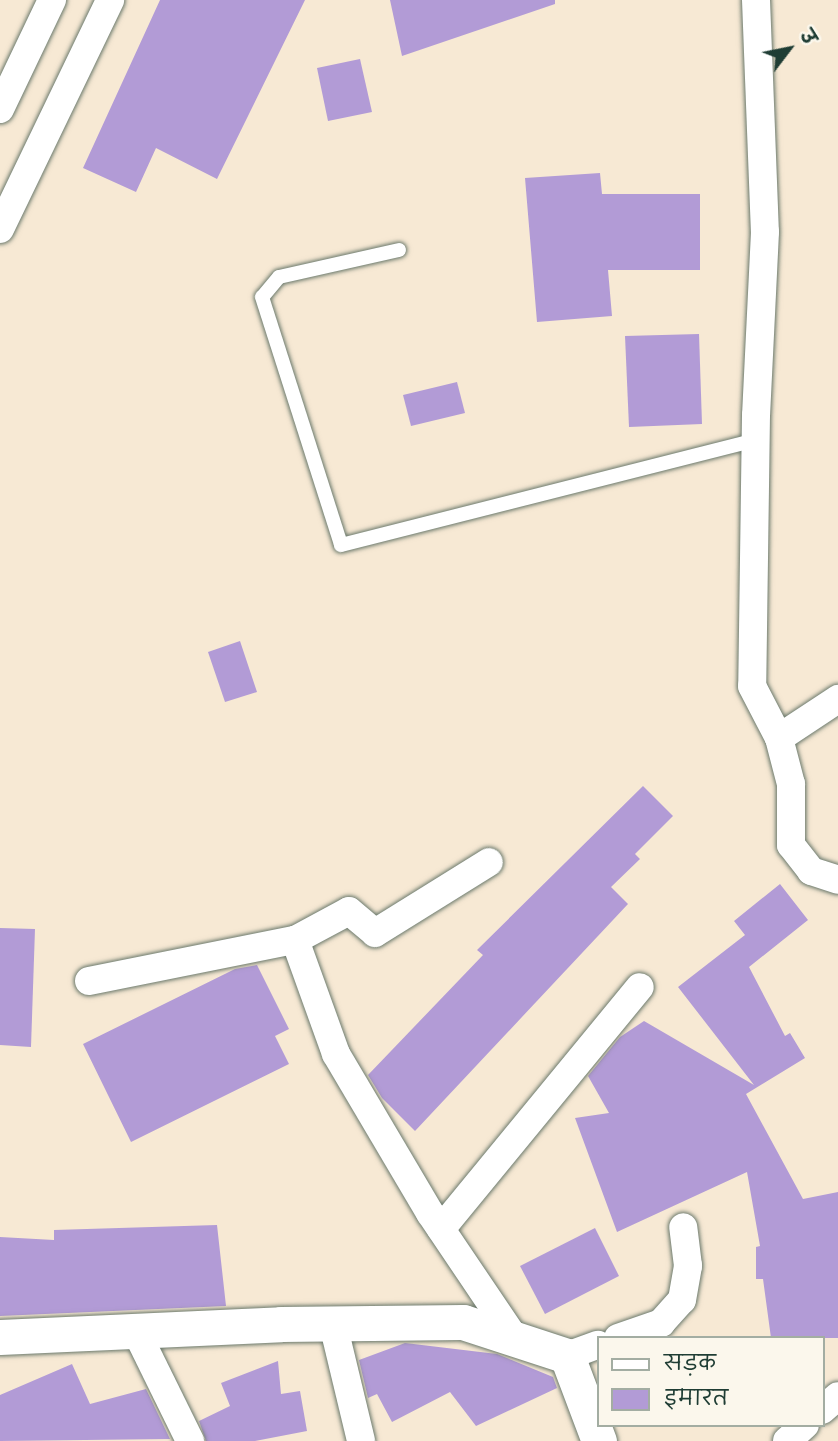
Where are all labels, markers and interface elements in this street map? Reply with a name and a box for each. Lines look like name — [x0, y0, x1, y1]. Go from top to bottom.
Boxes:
north arrow — [754, 14, 824, 84]
text: उ — [792, 25, 822, 50]
legend — [596, 1336, 824, 1427]
text: सड़क — [664, 1349, 716, 1378]
text: इमारत — [664, 1384, 728, 1413]

